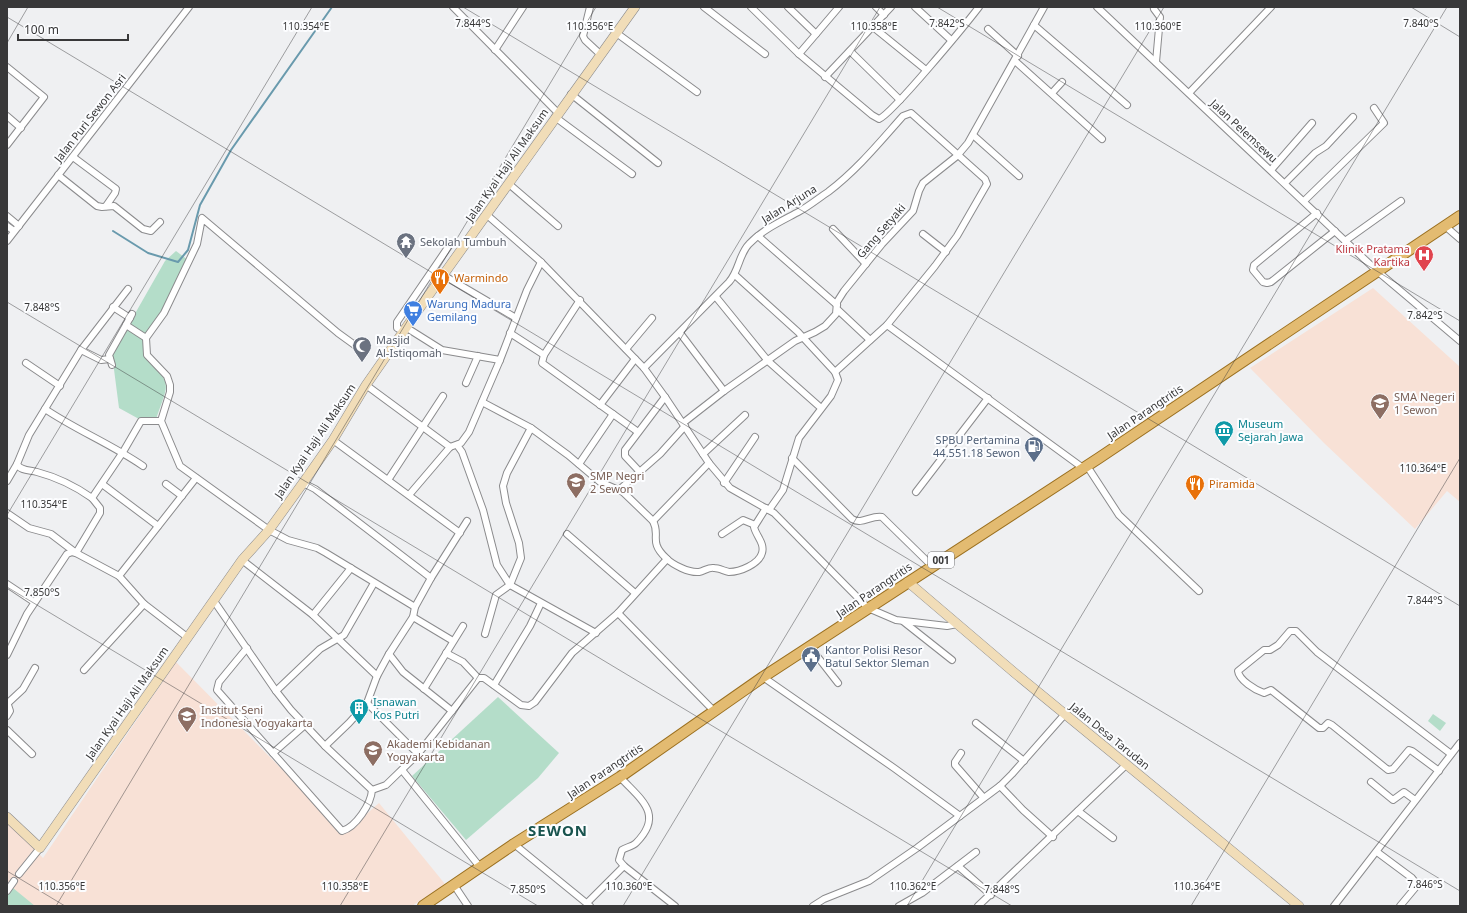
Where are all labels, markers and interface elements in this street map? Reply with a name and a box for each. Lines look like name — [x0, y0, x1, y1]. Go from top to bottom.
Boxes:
scale bar — [18, 16, 128, 42]
text: 7.844°S — [455, 16, 491, 30]
text: 7.842°S — [929, 16, 965, 30]
text: 7.840°S — [1403, 16, 1439, 30]
text: 110.354°E — [283, 19, 329, 33]
text: 110.356°E — [567, 19, 613, 33]
text: 110.358°E — [851, 19, 897, 33]
text: 110.360°E — [1135, 19, 1181, 33]
text: 100 m — [24, 21, 59, 38]
street label: Jalan Puri Sewon Asri — [50, 70, 129, 166]
street label: Jalan Pelemsewu — [1207, 95, 1281, 166]
street label: Jalan Kyai Haji Ali Maksum — [461, 105, 551, 225]
street label: Jalan Arjuna — [758, 181, 819, 227]
street label: Gang Setyaki — [853, 200, 908, 261]
temple icon: Sekolah Tumbuh — [395, 231, 417, 259]
place label: Sekolah Tumbuh — [420, 234, 506, 249]
place label: Klinik Pratama Kartika — [1335, 241, 1410, 269]
hospital icon: Klinik Pratama Kartika — [1413, 244, 1435, 272]
restaurant icon: Warmindo — [429, 267, 451, 295]
place label: Warmindo — [454, 270, 508, 285]
place label: Warung Madura Gemilang — [427, 296, 511, 324]
supermarket icon: Warung Madura Gemilang — [402, 299, 424, 327]
text: 7.848°S — [24, 300, 60, 314]
text: 7.842°S — [1407, 308, 1443, 322]
place label: Masjid Al-Istiqomah — [376, 332, 442, 360]
mosque icon: Masjid Al-Istiqomah — [351, 335, 373, 363]
street label: Jalan Kyai Haji Ali Maksum — [270, 381, 359, 502]
street label: Jalan Parangtritis — [1103, 381, 1185, 443]
place label: SMA Negeri 1 Sewon — [1394, 389, 1455, 417]
school or university icon: SMA Negeri 1 Sewon — [1369, 392, 1391, 420]
place label: Museum Sejarah Jawa — [1238, 416, 1303, 444]
museum icon: Museum Sejarah Jawa — [1213, 419, 1235, 447]
place label: SPBU Pertamina 44.551.18 Sewon — [933, 432, 1020, 460]
fuel station icon: SPBU Pertamina 44.551.18 Sewon — [1023, 435, 1045, 463]
text: 110.364°E — [1400, 461, 1446, 475]
place label: SMP Negri 2 Sewon — [590, 468, 644, 496]
school or university icon: SMP Negri 2 Sewon — [565, 471, 587, 499]
restaurant icon: Piramida — [1184, 473, 1206, 501]
place label: Piramida — [1209, 476, 1255, 491]
text: 110.354°E — [21, 497, 67, 511]
road number: 001 — [928, 552, 954, 568]
street label: Jalan Parangtritis — [832, 559, 914, 621]
text: 7.850°S — [24, 585, 60, 599]
text: 7.844°S — [1407, 593, 1443, 607]
place label: Kantor Polisi Resor Batul Sektor Sleman — [825, 642, 929, 670]
street label: Jalan Kyai Haji Ali Maksum — [81, 643, 171, 763]
public building icon: Kantor Polisi Resor Batul Sektor Sleman — [800, 645, 822, 673]
place label: Isnawan Kos Putri — [373, 694, 419, 722]
building icon: Isnawan Kos Putri — [348, 697, 370, 725]
street label: Jalan Desa Tarudan — [1066, 698, 1153, 773]
place label: Institut Seni Indonesia Yogyakarta — [201, 702, 313, 730]
school or university icon: Institut Seni Indonesia Yogyakarta — [176, 705, 198, 733]
place label: Akademi Kebidanan Yogyakarta — [387, 736, 490, 764]
school or university icon: Akademi Kebidanan Yogyakarta — [362, 739, 384, 767]
street label: Jalan Parangtritis — [563, 740, 645, 802]
district label: SEWON — [528, 820, 588, 840]
text: 7.846°S — [1407, 877, 1443, 891]
text: 110.356°E — [39, 879, 85, 893]
text: 110.358°E — [322, 879, 368, 893]
text: 110.360°E — [606, 879, 652, 893]
text: 110.362°E — [890, 879, 936, 893]
text: 110.364°E — [1174, 879, 1220, 893]
text: 7.850°S — [510, 882, 546, 896]
text: 7.848°S — [984, 882, 1020, 896]

